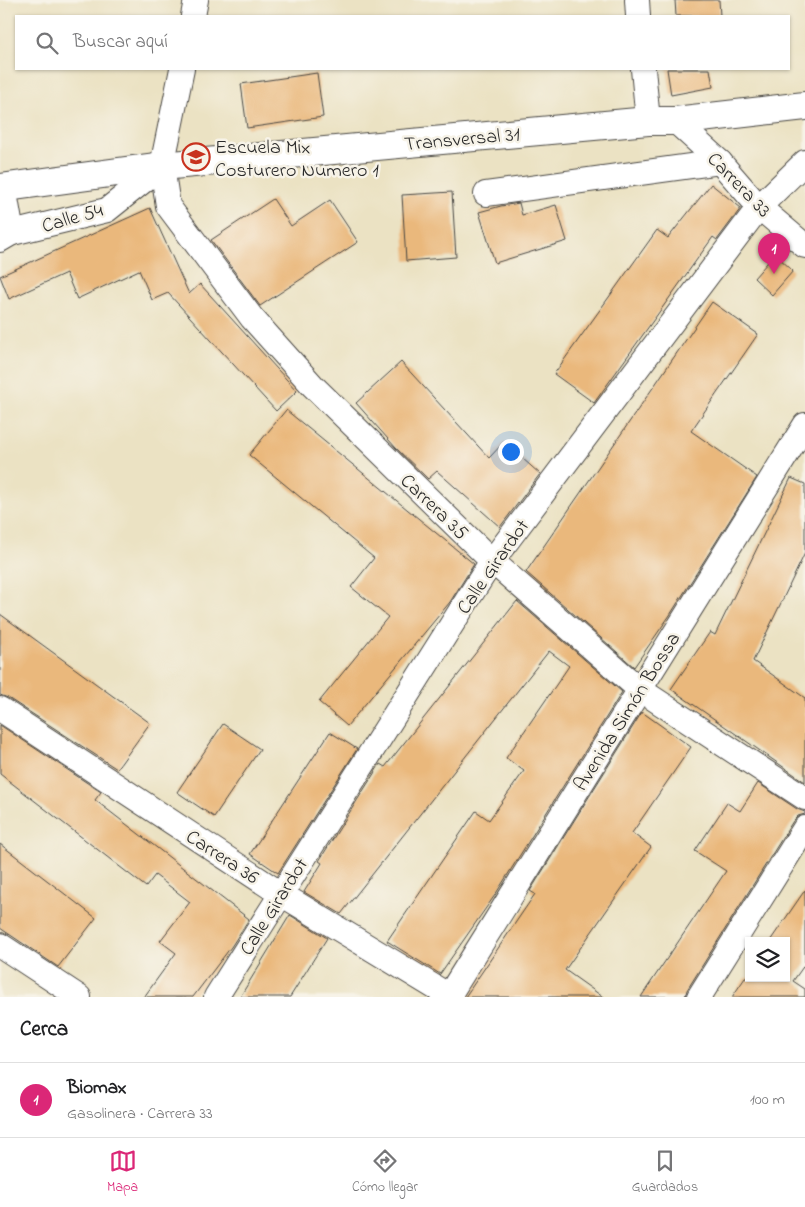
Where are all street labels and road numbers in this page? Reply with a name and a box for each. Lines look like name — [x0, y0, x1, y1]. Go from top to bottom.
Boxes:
street label: Transversal 31 — [403, 121, 521, 160]
street label: Carrera 33 — [699, 146, 777, 225]
street label: Calle 54 — [39, 197, 107, 242]
street label: Carrera 35 — [393, 468, 474, 548]
street label: Calle Girardot — [451, 514, 538, 621]
street label: Avenida Simón Bossa — [568, 627, 689, 797]
street label: Carrera 36 — [179, 824, 264, 893]
street label: Calle Girardot — [234, 853, 317, 962]

